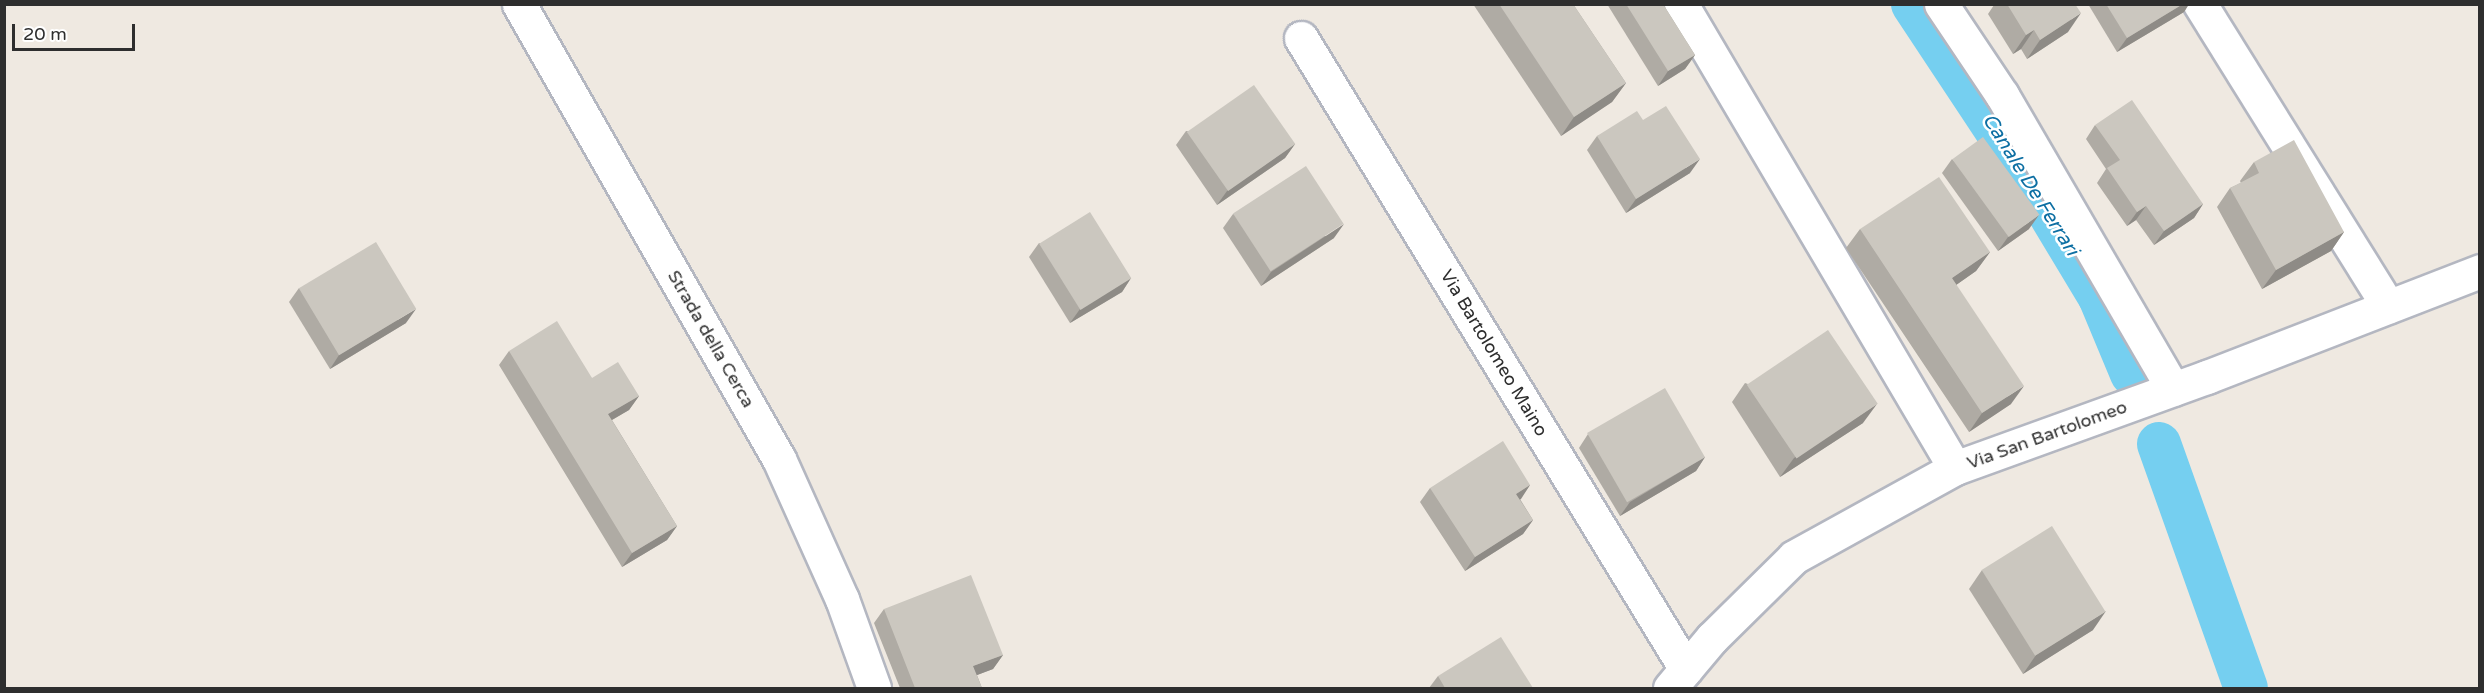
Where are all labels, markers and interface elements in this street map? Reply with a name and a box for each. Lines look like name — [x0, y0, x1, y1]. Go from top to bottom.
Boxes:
scale bar — [15, 12, 138, 50]
text: 20 m — [23, 23, 67, 45]
water label: Canale De Ferrari — [1977, 109, 2083, 261]
street label: Via Bartolomeo Maino — [1436, 266, 1552, 440]
street label: Strada della Cerca — [663, 267, 759, 411]
street label: Via San Bartolomeo — [1964, 396, 2130, 474]

